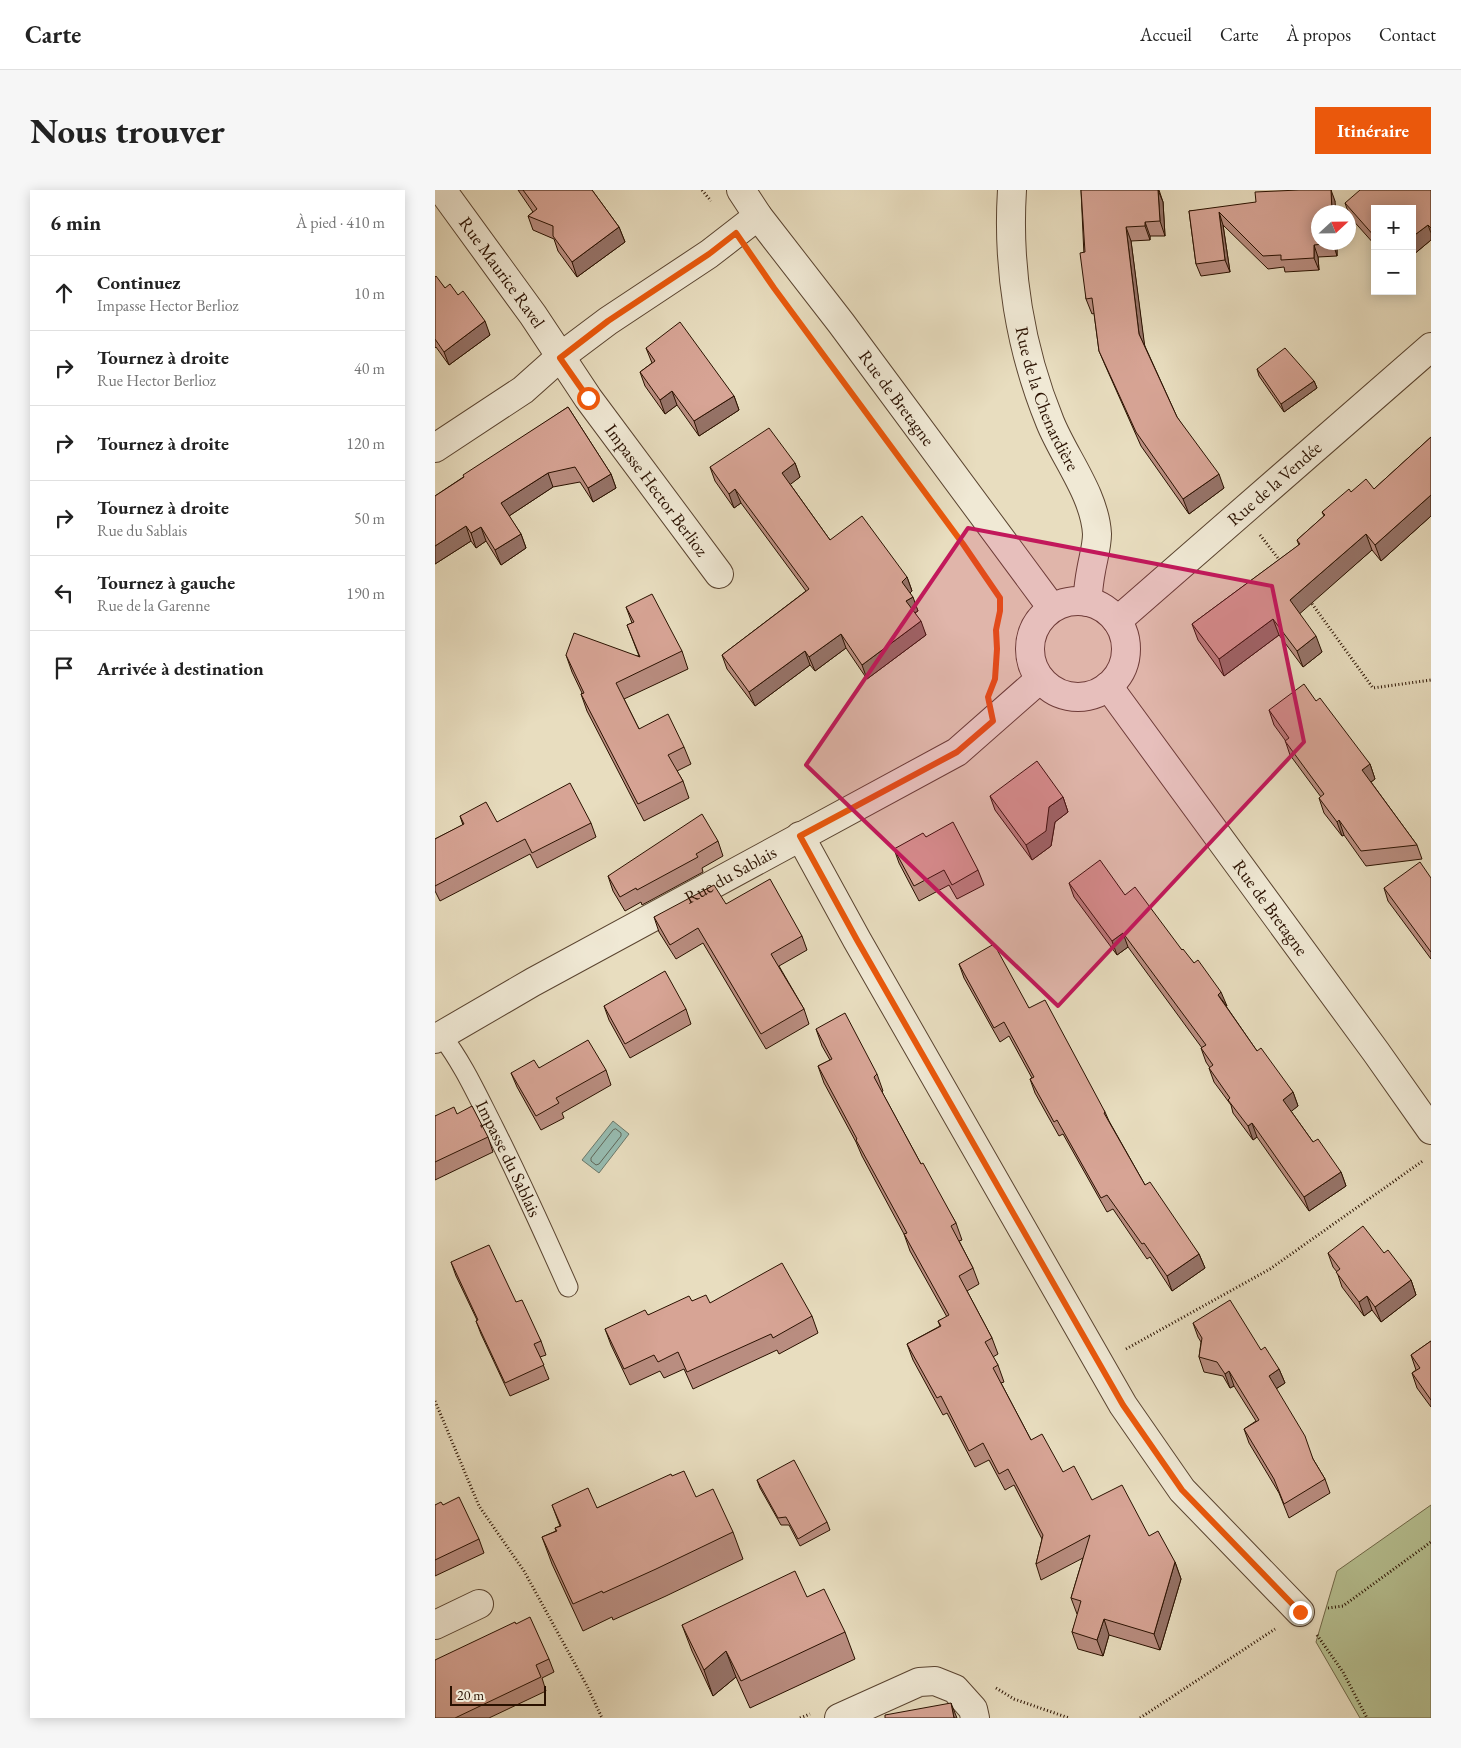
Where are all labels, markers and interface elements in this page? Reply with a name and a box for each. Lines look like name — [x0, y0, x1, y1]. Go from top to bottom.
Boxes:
text: Carte — [25, 19, 81, 50]
text: Accueil — [1140, 23, 1192, 46]
text: Carte — [1220, 23, 1259, 46]
text: À propos — [1287, 23, 1351, 46]
text: Contact — [1379, 23, 1436, 46]
button: Itinéraire — [1315, 107, 1431, 154]
text: Nous trouver — [30, 108, 225, 153]
north arrow — [1311, 205, 1356, 250]
map controls — [1371, 205, 1416, 295]
button: + — [1371, 205, 1416, 250]
text: 6 min — [50, 209, 101, 236]
text: À pied · 410 m — [296, 212, 385, 233]
street label: Rue Maurice Ravel — [454, 212, 550, 332]
button: − — [1371, 250, 1416, 295]
text: Continuez — [97, 270, 181, 295]
icon: ahead — [50, 279, 78, 307]
text: 10 m — [354, 283, 385, 304]
text: Impasse Hector Berlioz — [97, 295, 239, 316]
street label: Rue de la Chenardière — [1010, 324, 1085, 475]
text: Tournez à droite — [97, 345, 229, 370]
street label: Rue de Bretagne — [854, 345, 940, 450]
icon: right — [50, 354, 78, 382]
text: 40 m — [354, 358, 385, 379]
text: Rue Hector Berlioz — [97, 370, 216, 391]
route start — [577, 387, 600, 410]
street label: Impasse Hector Berlioz — [600, 419, 714, 561]
icon: right — [50, 429, 78, 457]
text: Tournez à droite — [97, 431, 229, 456]
text: 120 m — [346, 433, 385, 454]
street label: Rue de la Vendée — [1222, 436, 1326, 531]
text: Tournez à droite — [97, 495, 229, 520]
icon: right — [50, 504, 78, 532]
text: 50 m — [354, 508, 385, 529]
text: Rue du Sablais — [97, 520, 187, 541]
text: Tournez à gauche — [97, 570, 235, 595]
icon: left — [50, 579, 78, 607]
text: 190 m — [346, 583, 385, 604]
text: Rue de la Garenne — [97, 595, 210, 616]
icon: arrive — [50, 654, 78, 682]
text: Arrivée à destination — [97, 656, 264, 681]
street label: Rue du Sablais — [680, 840, 780, 909]
street label: Rue de Bretagne — [1228, 855, 1314, 960]
street label: Impasse du Sablais — [471, 1096, 547, 1221]
route end — [1289, 1601, 1312, 1624]
scale bar — [450, 1683, 546, 1706]
text: 20 m — [457, 1686, 484, 1704]

